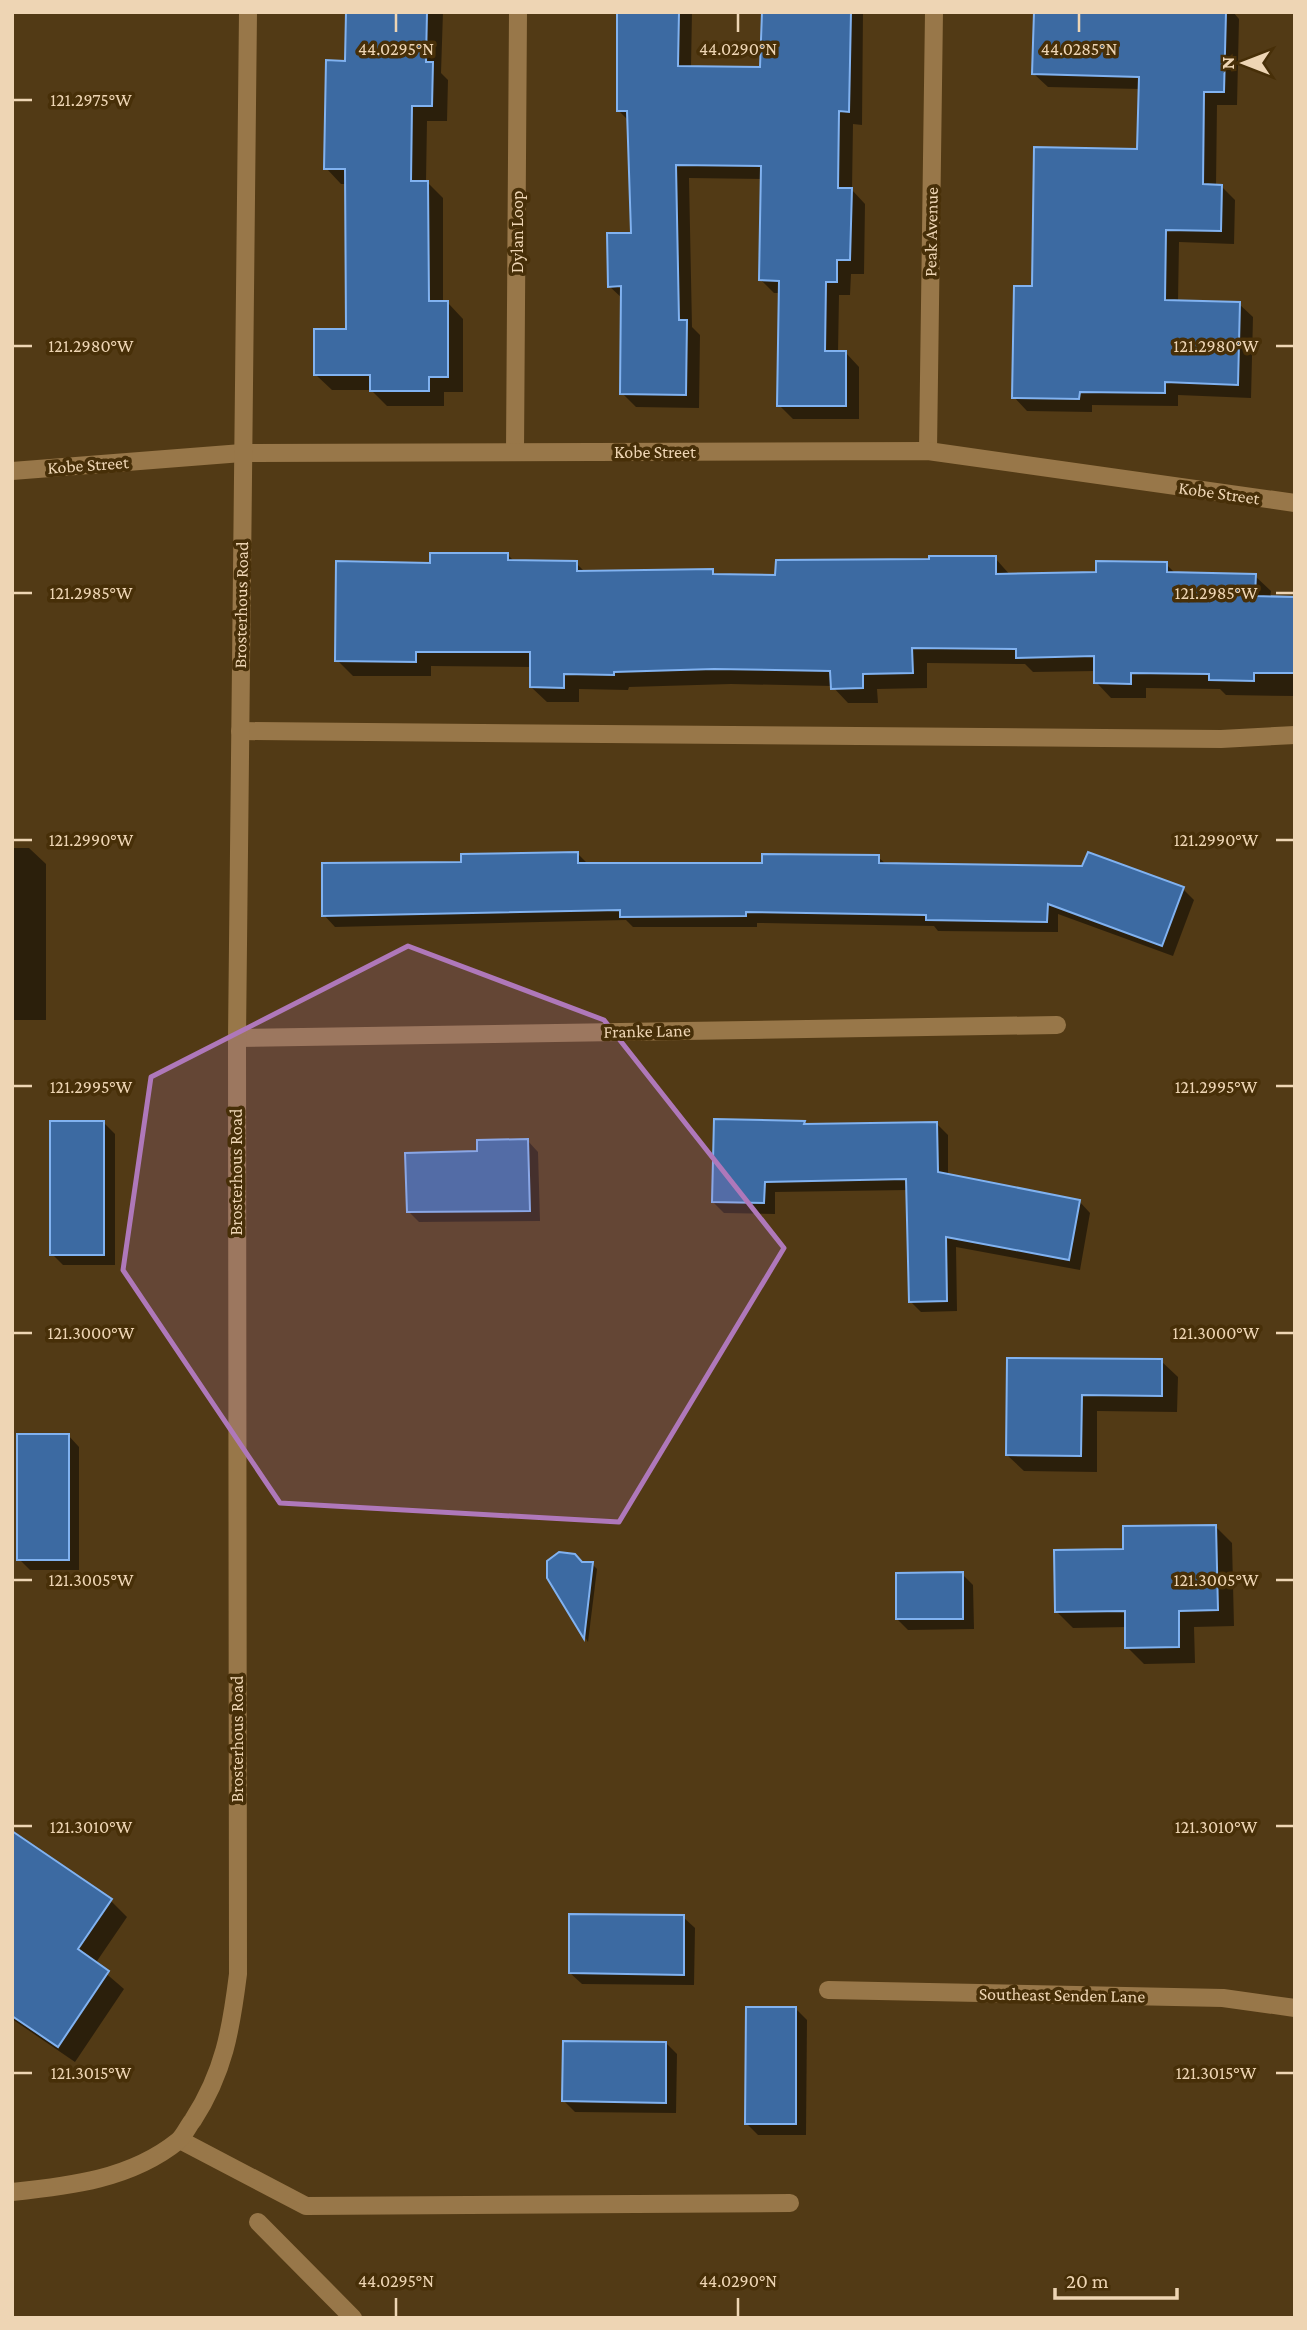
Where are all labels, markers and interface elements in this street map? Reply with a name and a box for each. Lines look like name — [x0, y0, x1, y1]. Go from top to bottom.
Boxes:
north arrow — [1209, 28, 1279, 98]
text: 44.0295°N — [358, 39, 434, 59]
text: 44.0290°N — [699, 39, 777, 59]
text: 44.0285°N — [1041, 39, 1117, 59]
text: N — [1217, 56, 1238, 69]
text: 121.2975°W — [50, 90, 132, 110]
street label: Peak Avenue — [920, 187, 942, 277]
street label: Dylan Loop — [507, 191, 527, 273]
text: 121.2980°W — [48, 336, 134, 356]
text: 121.2980°W — [1173, 336, 1259, 356]
street label: Kobe Street — [614, 442, 697, 462]
street label: Kobe Street — [47, 452, 131, 478]
street label: Kobe Street — [1177, 477, 1262, 509]
street label: Brosterhous Road — [230, 541, 252, 669]
text: 121.2985°W — [49, 583, 133, 603]
text: 121.2985°W — [1174, 583, 1258, 603]
text: 121.2990°W — [49, 830, 134, 850]
text: 121.2990°W — [1174, 830, 1259, 850]
street label: Franke Lane — [603, 1020, 691, 1042]
text: 121.2995°W — [50, 1077, 133, 1097]
text: 121.2995°W — [1175, 1077, 1258, 1097]
street label: Brosterhous Road — [226, 1108, 246, 1235]
text: 121.3000°W — [48, 1323, 135, 1343]
text: 121.3000°W — [1173, 1323, 1260, 1343]
text: 121.3005°W — [49, 1570, 134, 1590]
text: 121.3005°W — [1174, 1570, 1259, 1590]
street label: Brosterhous Road — [227, 1675, 247, 1802]
text: 121.3010°W — [50, 1817, 133, 1837]
text: 121.3010°W — [1175, 1817, 1258, 1837]
street label: Southeast Senden Lane — [979, 1984, 1145, 2006]
text: 121.3015°W — [51, 2063, 132, 2083]
text: 121.3015°W — [1176, 2063, 1257, 2083]
scale bar — [1055, 2256, 1178, 2300]
text: 20 m — [1066, 2269, 1109, 2293]
text: 44.0295°N — [358, 2271, 434, 2291]
text: 44.0290°N — [699, 2271, 777, 2291]

